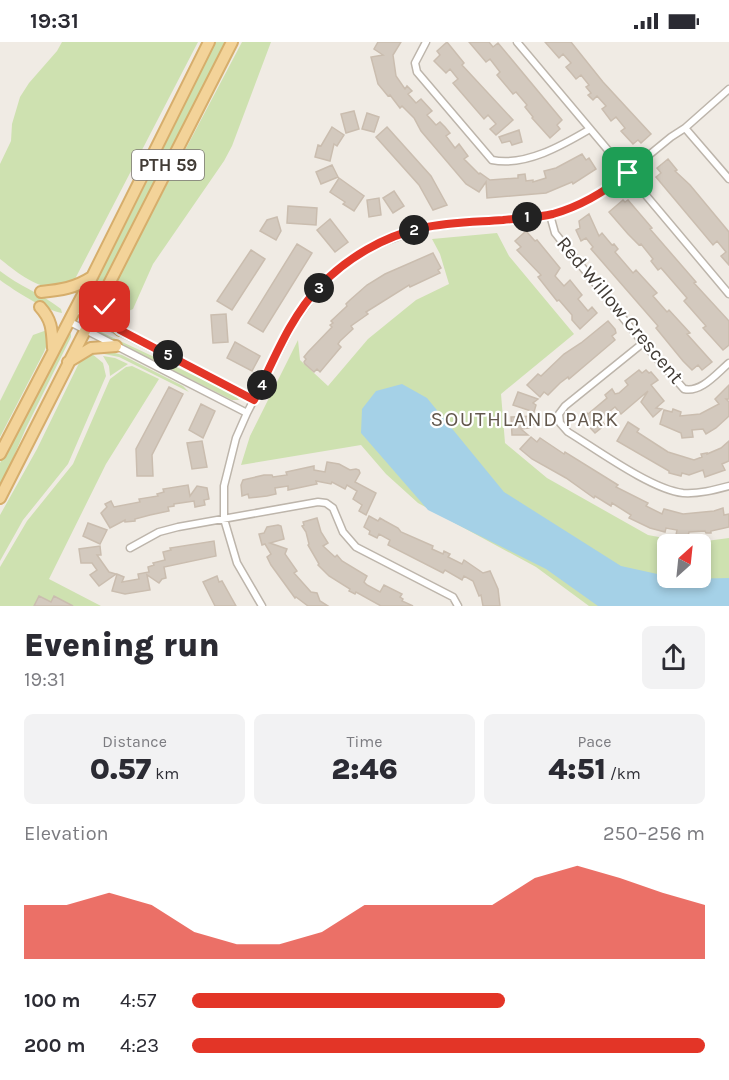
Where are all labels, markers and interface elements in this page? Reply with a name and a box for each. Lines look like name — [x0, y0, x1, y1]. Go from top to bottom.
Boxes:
text: 19:31 — [30, 8, 79, 34]
pin — [602, 147, 653, 198]
road number: PTH 59 — [132, 150, 204, 180]
icon: arrive — [611, 156, 644, 189]
pin: 1 — [512, 202, 542, 232]
text: 1 — [524, 207, 530, 226]
pin: 2 — [399, 215, 429, 245]
text: 2 — [409, 220, 419, 239]
street label: Red Willow Crescent — [552, 232, 689, 389]
pin: 3 — [304, 273, 334, 303]
text: 3 — [314, 278, 324, 297]
pin — [79, 281, 130, 332]
icon: check — [88, 290, 121, 323]
pin: 5 — [153, 340, 183, 370]
text: 5 — [163, 345, 173, 364]
pin: 4 — [247, 370, 277, 400]
text: 4 — [257, 375, 267, 394]
district label: SOUTHLAND PARK — [430, 407, 620, 431]
north arrow — [657, 534, 711, 588]
map controls — [657, 534, 711, 588]
text: Evening run — [24, 626, 220, 664]
button: share — [642, 626, 705, 689]
text: 19:31 — [24, 668, 65, 691]
text: Distance — [102, 732, 167, 751]
text: Time — [347, 732, 382, 751]
text: Pace — [577, 732, 612, 751]
text: 0.57 — [90, 751, 151, 787]
text: 2:46 — [331, 751, 398, 787]
text: 4:51 — [548, 751, 606, 787]
text: km — [151, 764, 179, 783]
text: /km — [606, 764, 641, 783]
text: Elevation — [24, 822, 109, 845]
text: 250–256 m — [603, 822, 705, 845]
text: 100 m — [24, 989, 80, 1012]
text: 4:57 — [120, 989, 156, 1012]
text: 200 m — [24, 1034, 85, 1057]
text: 4:23 — [120, 1034, 159, 1057]

